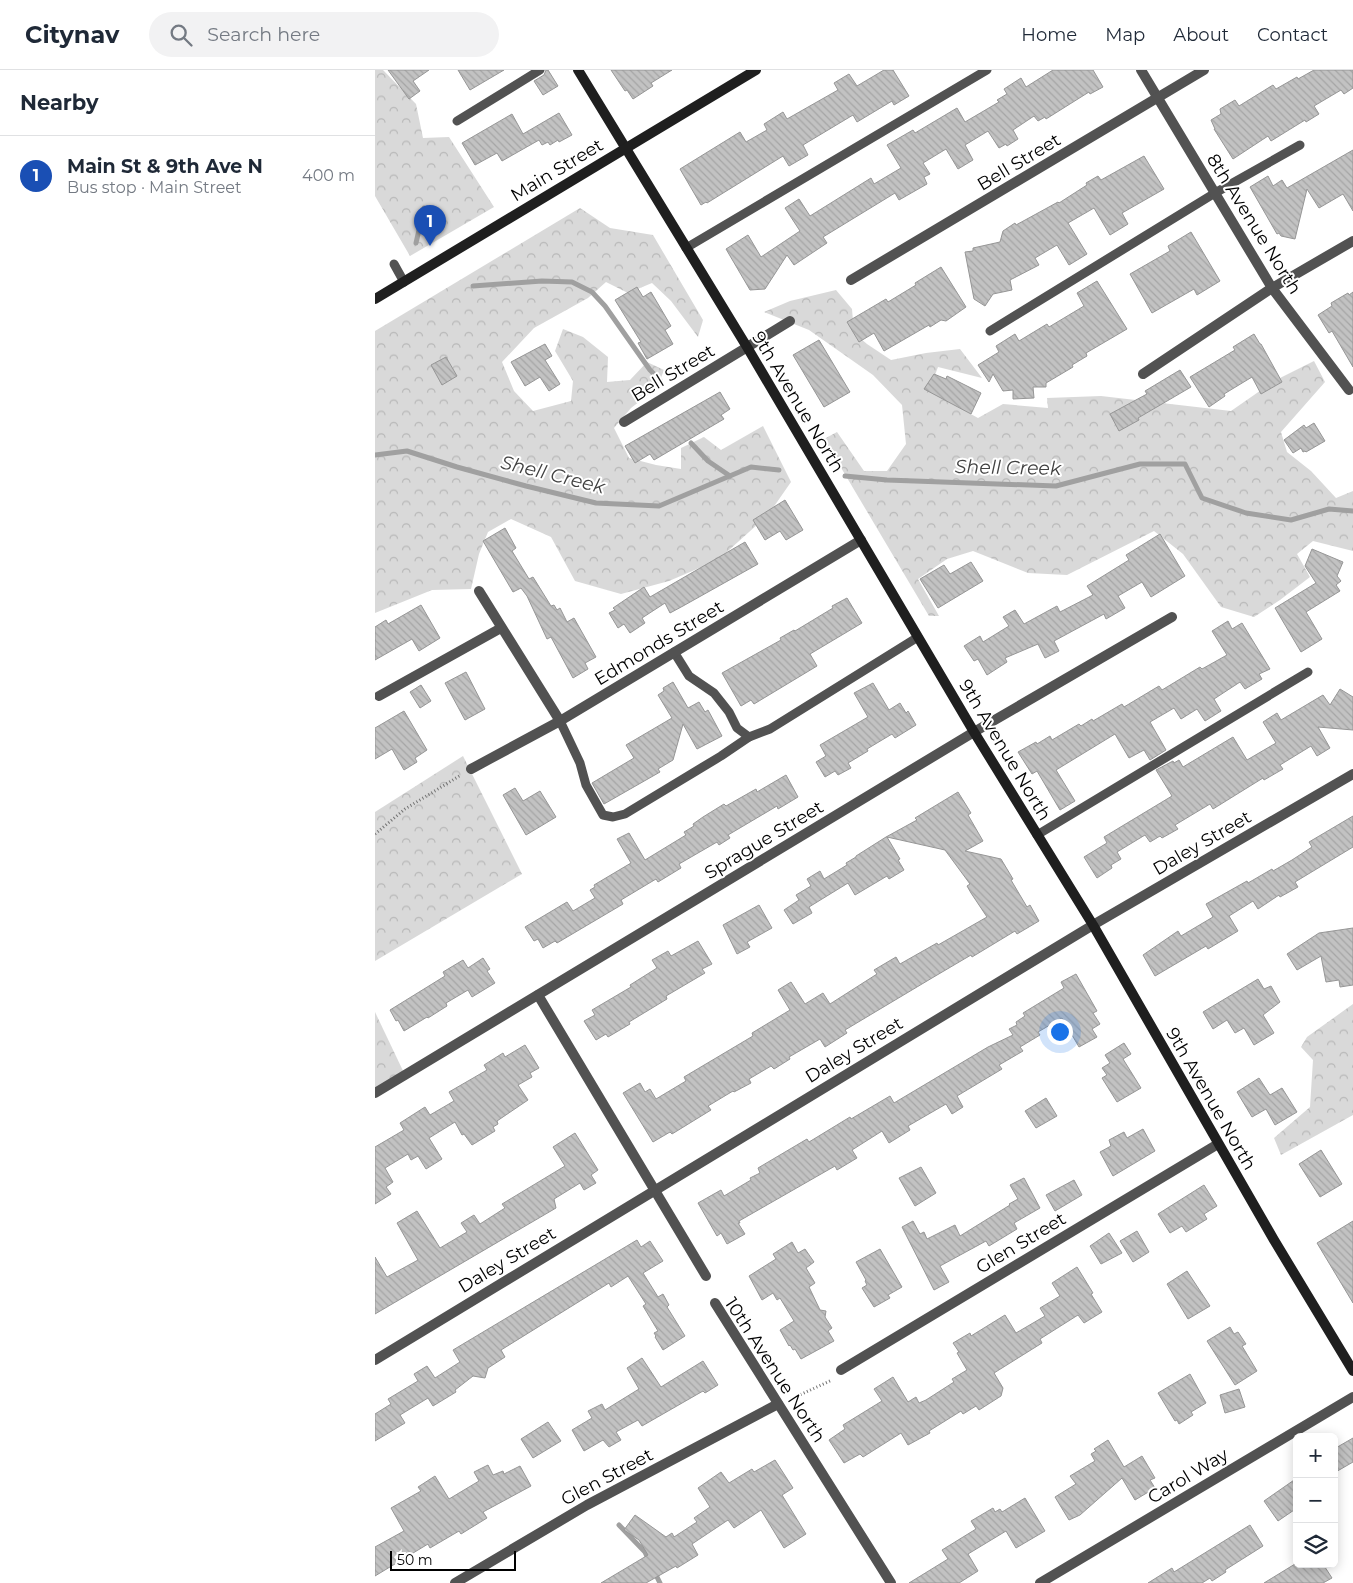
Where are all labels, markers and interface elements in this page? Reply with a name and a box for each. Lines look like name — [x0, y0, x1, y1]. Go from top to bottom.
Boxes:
search box — [149, 12, 499, 57]
text: Citynav — [25, 20, 119, 49]
icon: search — [167, 21, 195, 49]
text: Search here — [207, 23, 320, 46]
text: Home — [1021, 24, 1077, 46]
text: Map — [1105, 24, 1145, 46]
text: About — [1173, 24, 1229, 46]
text: Contact — [1257, 24, 1328, 46]
text: Nearby — [20, 90, 99, 115]
street label: Bell Street — [973, 129, 1065, 195]
street label: Main Street — [507, 134, 607, 206]
street label: 8th Avenue North — [1202, 150, 1306, 298]
text: Main St & 9th Ave N — [67, 155, 263, 178]
text: 1 — [33, 166, 39, 185]
text: 400 m — [302, 166, 355, 185]
text: Bus stop · Main Street — [67, 178, 242, 197]
pin: 1 — [414, 205, 446, 246]
street label: 9th Avenue North — [747, 327, 849, 477]
street label: Bell Street — [627, 340, 719, 406]
water label: Shell Creek — [498, 450, 608, 499]
water label: Shell Creek — [955, 455, 1062, 480]
street label: Edmonds Street — [590, 596, 728, 690]
street label: 9th Avenue North — [954, 675, 1056, 825]
street label: Sprague Street — [701, 796, 827, 884]
street label: Daley Street — [1149, 806, 1255, 880]
street label: Daley Street — [801, 1012, 907, 1088]
your location — [1047, 1019, 1073, 1045]
street label: 9th Avenue North — [1161, 1024, 1261, 1174]
street label: Glen Street — [972, 1208, 1070, 1278]
street label: Daley Street — [454, 1222, 560, 1298]
street label: 10th Avenue North — [720, 1293, 830, 1447]
map controls — [1293, 1433, 1338, 1568]
button: + — [1293, 1433, 1338, 1478]
street label: Carol Way — [1144, 1443, 1232, 1509]
street label: Glen Street — [557, 1444, 657, 1510]
button: − — [1293, 1478, 1338, 1523]
button: layers — [1293, 1523, 1338, 1568]
scale bar — [390, 1548, 516, 1571]
text: 50 m — [397, 1551, 433, 1569]

